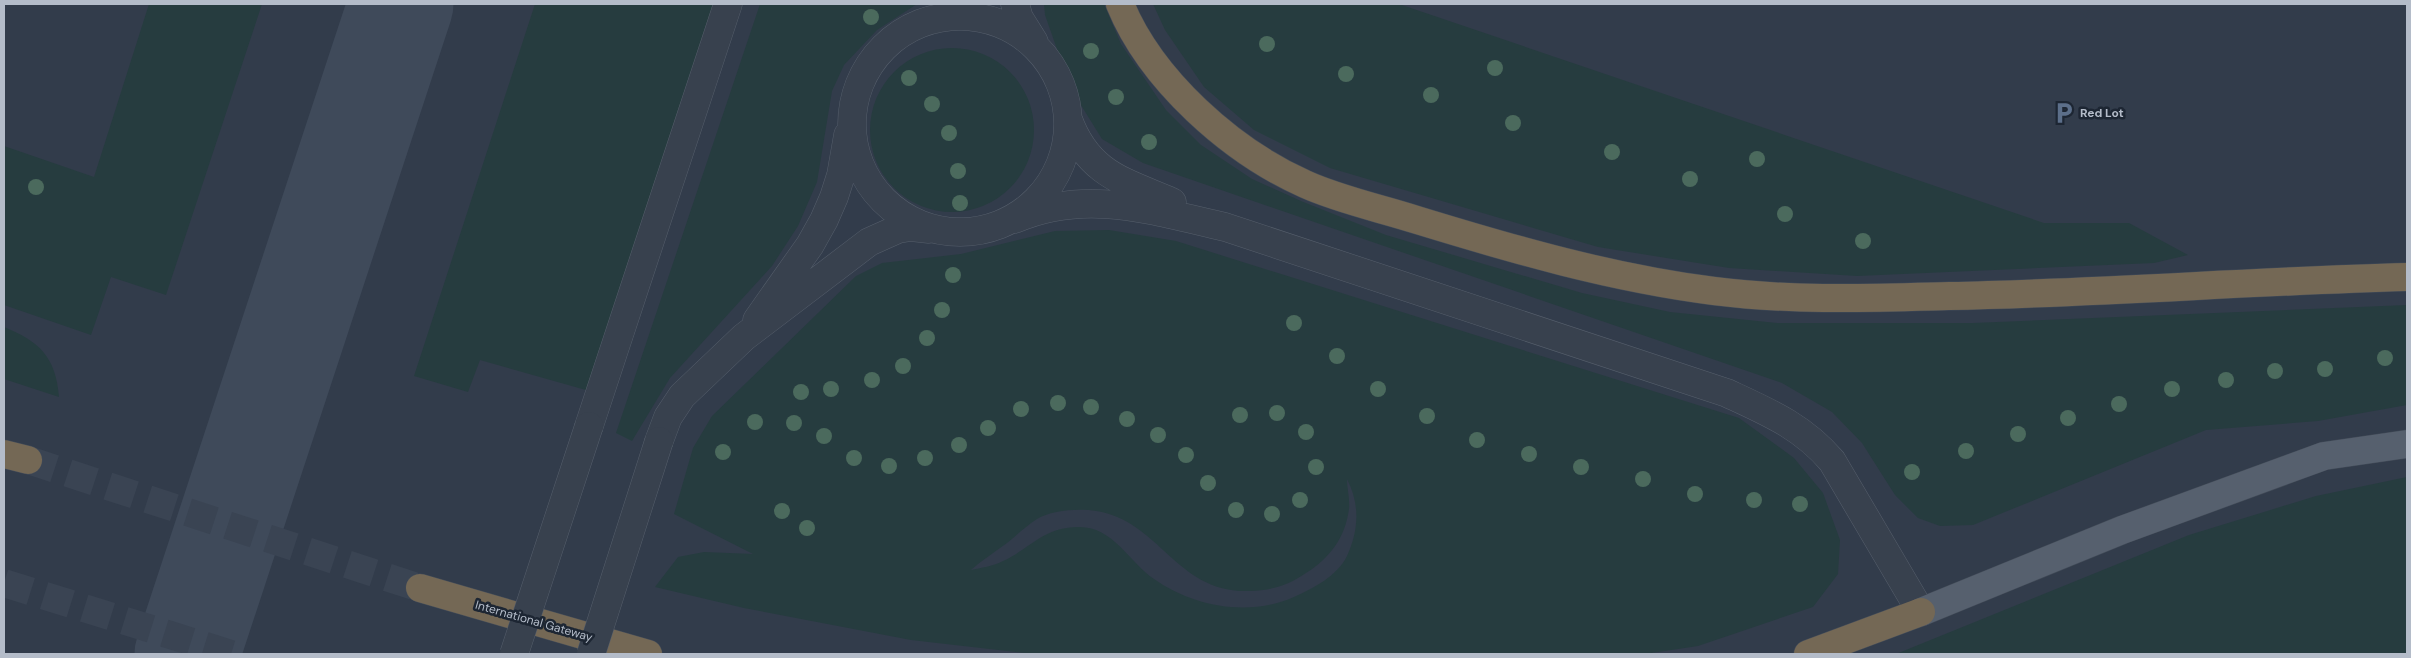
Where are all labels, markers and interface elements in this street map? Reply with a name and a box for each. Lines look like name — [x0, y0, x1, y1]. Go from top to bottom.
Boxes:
parking icon: Red Lot — [2051, 100, 2077, 126]
place label: Red Lot — [2080, 105, 2124, 121]
street label: International Gateway — [474, 597, 595, 645]

